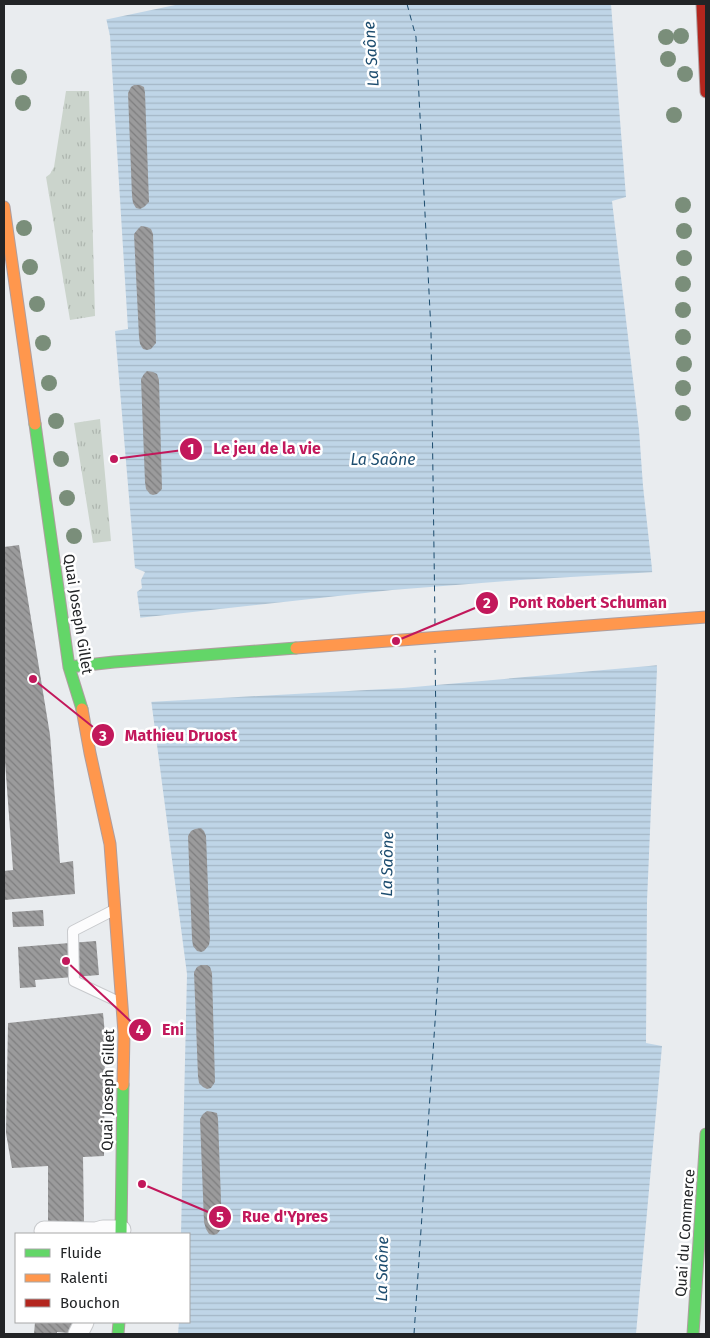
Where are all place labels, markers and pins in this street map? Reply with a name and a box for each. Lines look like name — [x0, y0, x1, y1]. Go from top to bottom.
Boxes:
callout: Le jeu de la vie — [179, 433, 331, 464]
callout: Pont Robert Schuman — [474, 587, 677, 618]
callout: Mathieu Druost — [90, 720, 247, 751]
callout: Eni — [127, 1014, 194, 1045]
callout: Rue d'Ypres — [208, 1201, 338, 1232]

